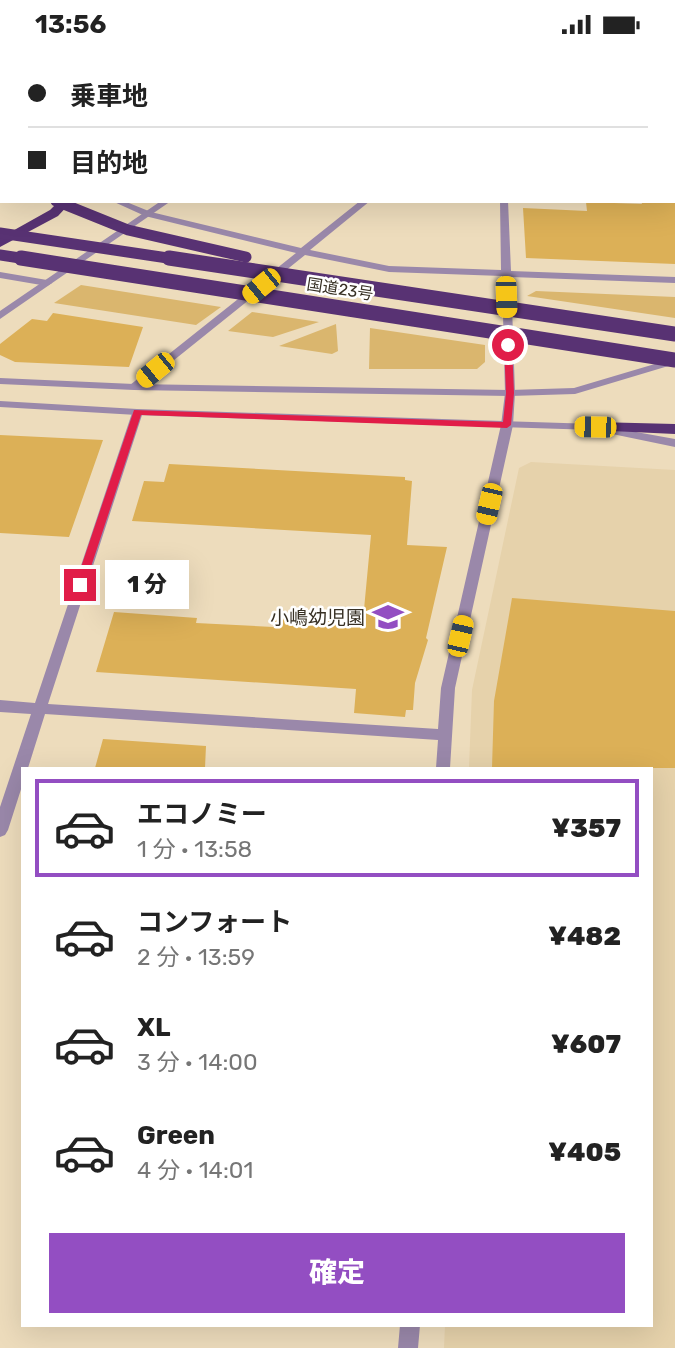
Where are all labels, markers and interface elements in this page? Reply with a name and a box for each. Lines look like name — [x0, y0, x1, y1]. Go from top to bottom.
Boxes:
text: 13:56 — [35, 9, 106, 40]
text: 乗車地 — [70, 81, 148, 112]
text: 目的地 — [70, 148, 148, 179]
car — [239, 265, 284, 307]
street label: 国道23号 — [305, 274, 375, 304]
car — [495, 276, 518, 318]
route start — [492, 329, 524, 361]
car — [133, 349, 178, 391]
car — [574, 416, 617, 438]
car — [475, 481, 504, 527]
callout: 1 分 — [104, 561, 188, 609]
route end — [64, 569, 96, 601]
text: 1 分 — [127, 570, 167, 598]
school or university icon: 小嶋幼児園 — [371, 600, 405, 634]
place label: 小嶋幼児園 — [270, 606, 365, 629]
car — [446, 613, 475, 659]
icon: car — [53, 797, 116, 860]
text: エコノミー — [137, 799, 267, 830]
text: ¥357 — [552, 813, 621, 844]
text: 1 分 · 13:58 — [137, 835, 252, 863]
icon: car — [53, 905, 116, 968]
text: コンフォート — [137, 907, 292, 938]
text: ¥482 — [548, 921, 621, 952]
text: 2 分 · 13:59 — [137, 943, 255, 971]
text: XL — [137, 1012, 170, 1043]
icon: car — [53, 1013, 116, 1076]
text: ¥607 — [551, 1029, 621, 1060]
text: 3 分 · 14:00 — [137, 1048, 258, 1076]
text: Green — [137, 1120, 215, 1151]
icon: car — [53, 1121, 116, 1184]
text: ¥405 — [548, 1137, 621, 1168]
text: 4 分 · 14:01 — [137, 1156, 253, 1184]
button: 確定 — [49, 1233, 625, 1313]

